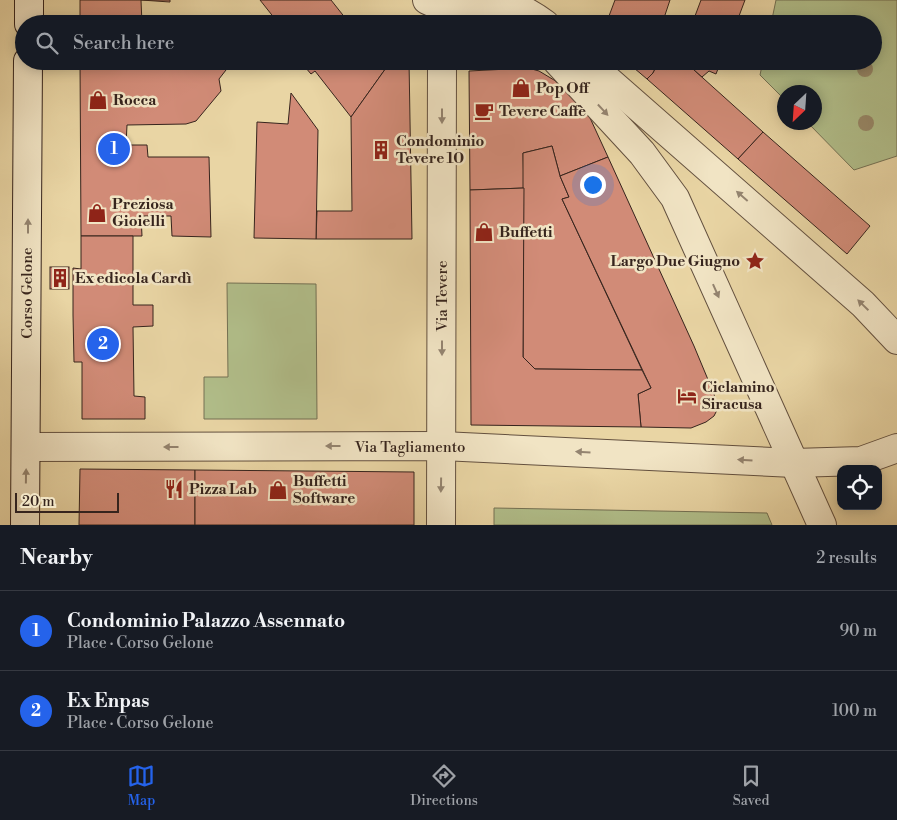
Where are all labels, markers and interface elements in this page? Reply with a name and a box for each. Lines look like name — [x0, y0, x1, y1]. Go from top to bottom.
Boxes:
search box — [15, 15, 882, 70]
icon: search — [33, 29, 61, 57]
text: Search here — [73, 31, 174, 55]
shop icon: Pop Off — [510, 77, 532, 99]
place label: Pop Off — [536, 79, 591, 98]
north arrow — [777, 85, 822, 130]
shop icon: Rocca — [87, 89, 109, 111]
place label: Rocca — [113, 91, 157, 110]
cafe icon: Tevere Caffè — [473, 100, 495, 122]
place label: Tevere Caffè — [499, 102, 586, 121]
one-way arrow — [597, 104, 609, 116]
one-way arrow — [438, 108, 446, 124]
pin: 1 — [98, 130, 130, 168]
place label: Condominio Tevere 10 — [396, 132, 484, 168]
building icon: Condominio Tevere 10 — [370, 139, 392, 161]
your location — [580, 172, 606, 198]
one-way arrow — [735, 191, 748, 202]
place label: Preziosa Gioielli — [112, 195, 174, 231]
shop icon: Preziosa Gioielli — [86, 202, 108, 224]
one-way arrow — [24, 218, 32, 234]
shop icon: Buffetti — [473, 221, 495, 243]
place label: Buffetti — [499, 223, 553, 242]
street label: Corso Gelone — [18, 247, 37, 339]
place icon: Largo Due Giugno — [744, 250, 766, 272]
place label: Largo Due Giugno — [611, 252, 740, 271]
street label: Via Tevere — [433, 261, 452, 332]
building icon: Ex edicola Cardì — [49, 267, 71, 289]
place label: Ex edicola Cardì — [75, 269, 192, 288]
one-way arrow — [713, 284, 721, 298]
one-way arrow — [857, 299, 869, 311]
pin: 2 — [87, 325, 119, 363]
one-way arrow — [438, 341, 446, 357]
place label: Ciclamino Siracusa — [702, 378, 775, 414]
hotel icon: Ciclamino Siracusa — [676, 385, 698, 407]
street label: Via Tagliamento — [354, 438, 465, 457]
one-way arrow — [325, 442, 341, 450]
one-way arrow — [162, 443, 178, 451]
one-way arrow — [575, 448, 591, 456]
one-way arrow — [737, 456, 753, 464]
map controls — [837, 465, 882, 510]
button: locate — [837, 465, 882, 510]
one-way arrow — [22, 468, 30, 484]
place label: Buffetti Software — [293, 472, 355, 508]
restaurant icon: Pizza Lab — [163, 478, 185, 500]
one-way arrow — [437, 478, 445, 494]
shop icon: Buffetti Software — [267, 479, 289, 501]
place label: Pizza Lab — [189, 480, 257, 499]
scale bar — [15, 490, 119, 513]
text: 20 m — [22, 493, 54, 511]
text: Nearby — [20, 545, 93, 571]
text: 2 results — [816, 548, 877, 568]
text: Condominio Palazzo Assennato — [67, 609, 345, 633]
text: 1 — [32, 621, 40, 641]
text: 90 m — [839, 621, 877, 641]
text: Place · Corso Gelone — [67, 633, 214, 653]
text: Ex Enpas — [67, 689, 149, 713]
text: 2 — [31, 701, 41, 721]
text: 100 m — [832, 701, 877, 721]
text: Place · Corso Gelone — [67, 713, 214, 733]
tab: Map — [127, 762, 155, 810]
tab: Directions — [410, 762, 478, 810]
tab: Saved — [733, 762, 770, 810]

